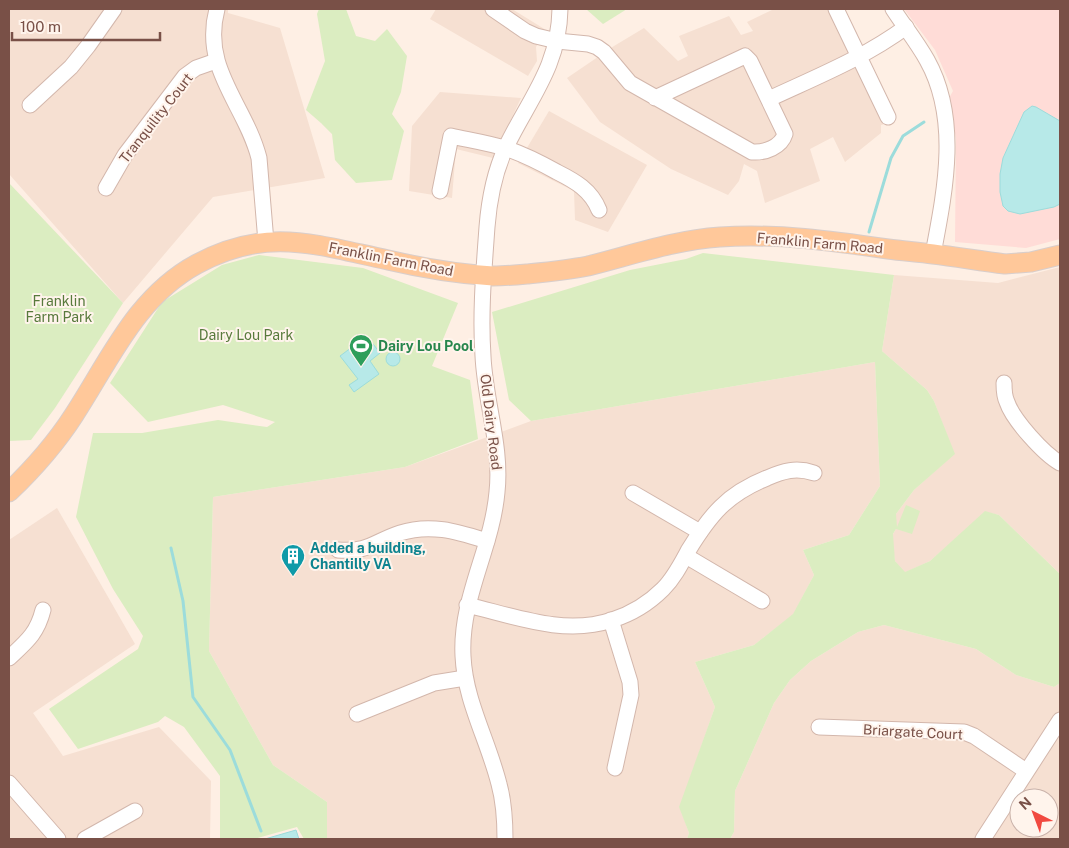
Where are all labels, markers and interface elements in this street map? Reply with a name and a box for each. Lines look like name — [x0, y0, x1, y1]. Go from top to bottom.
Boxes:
scale bar — [12, 10, 160, 42]
text: 100 m — [20, 18, 61, 35]
street label: Tranquility Court — [116, 70, 196, 166]
street label: Franklin Farm Road — [756, 230, 884, 256]
street label: Franklin Farm Road — [327, 239, 455, 279]
park label: Franklin Farm Park — [26, 293, 93, 325]
park label: Dairy Lou Park — [199, 327, 293, 343]
sports icon: Dairy Lou Pool — [348, 333, 374, 367]
place label: Dairy Lou Pool — [378, 338, 474, 354]
street label: Old Dairy Road — [477, 373, 505, 471]
place label: Added a building, Chantilly VA — [310, 540, 426, 572]
building icon: Added a building, Chantilly VA — [280, 543, 306, 577]
street label: Briargate Court — [863, 721, 963, 743]
north arrow — [1009, 788, 1059, 838]
text: N — [1016, 794, 1035, 813]

